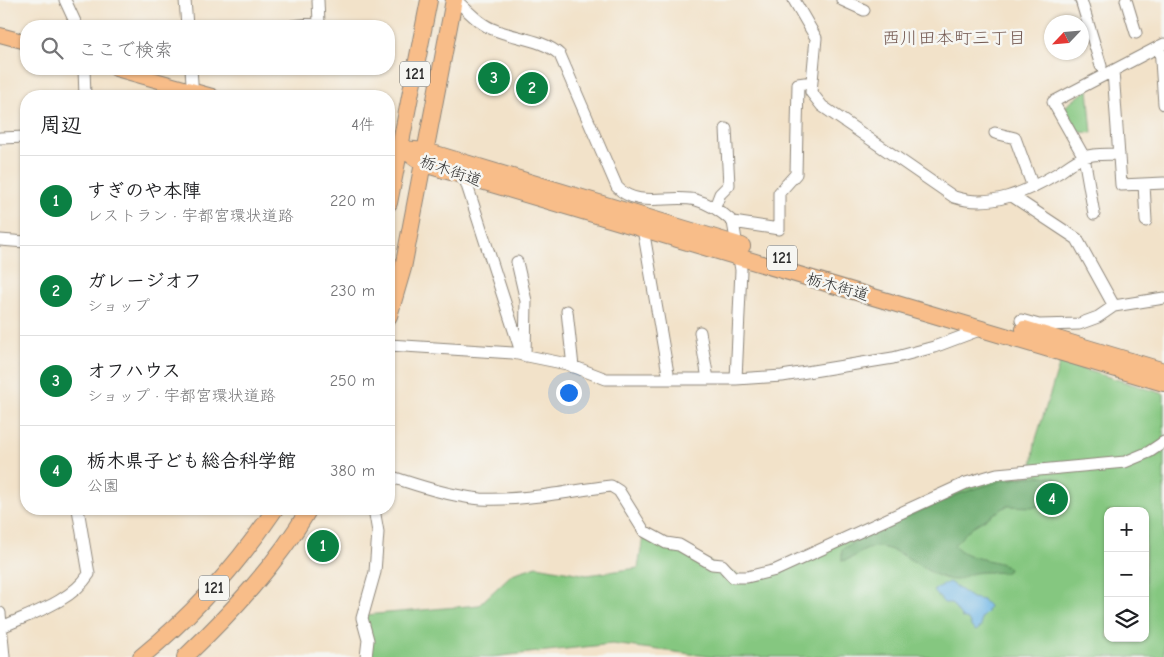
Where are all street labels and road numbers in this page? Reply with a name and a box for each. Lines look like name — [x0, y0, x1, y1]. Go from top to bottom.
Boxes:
road number: 121 — [400, 62, 430, 86]
street label: 栃木街道 — [417, 152, 484, 190]
road number: 121 — [767, 246, 797, 270]
street label: 栃木街道 — [804, 269, 871, 304]
road number: 121 — [199, 576, 229, 600]

